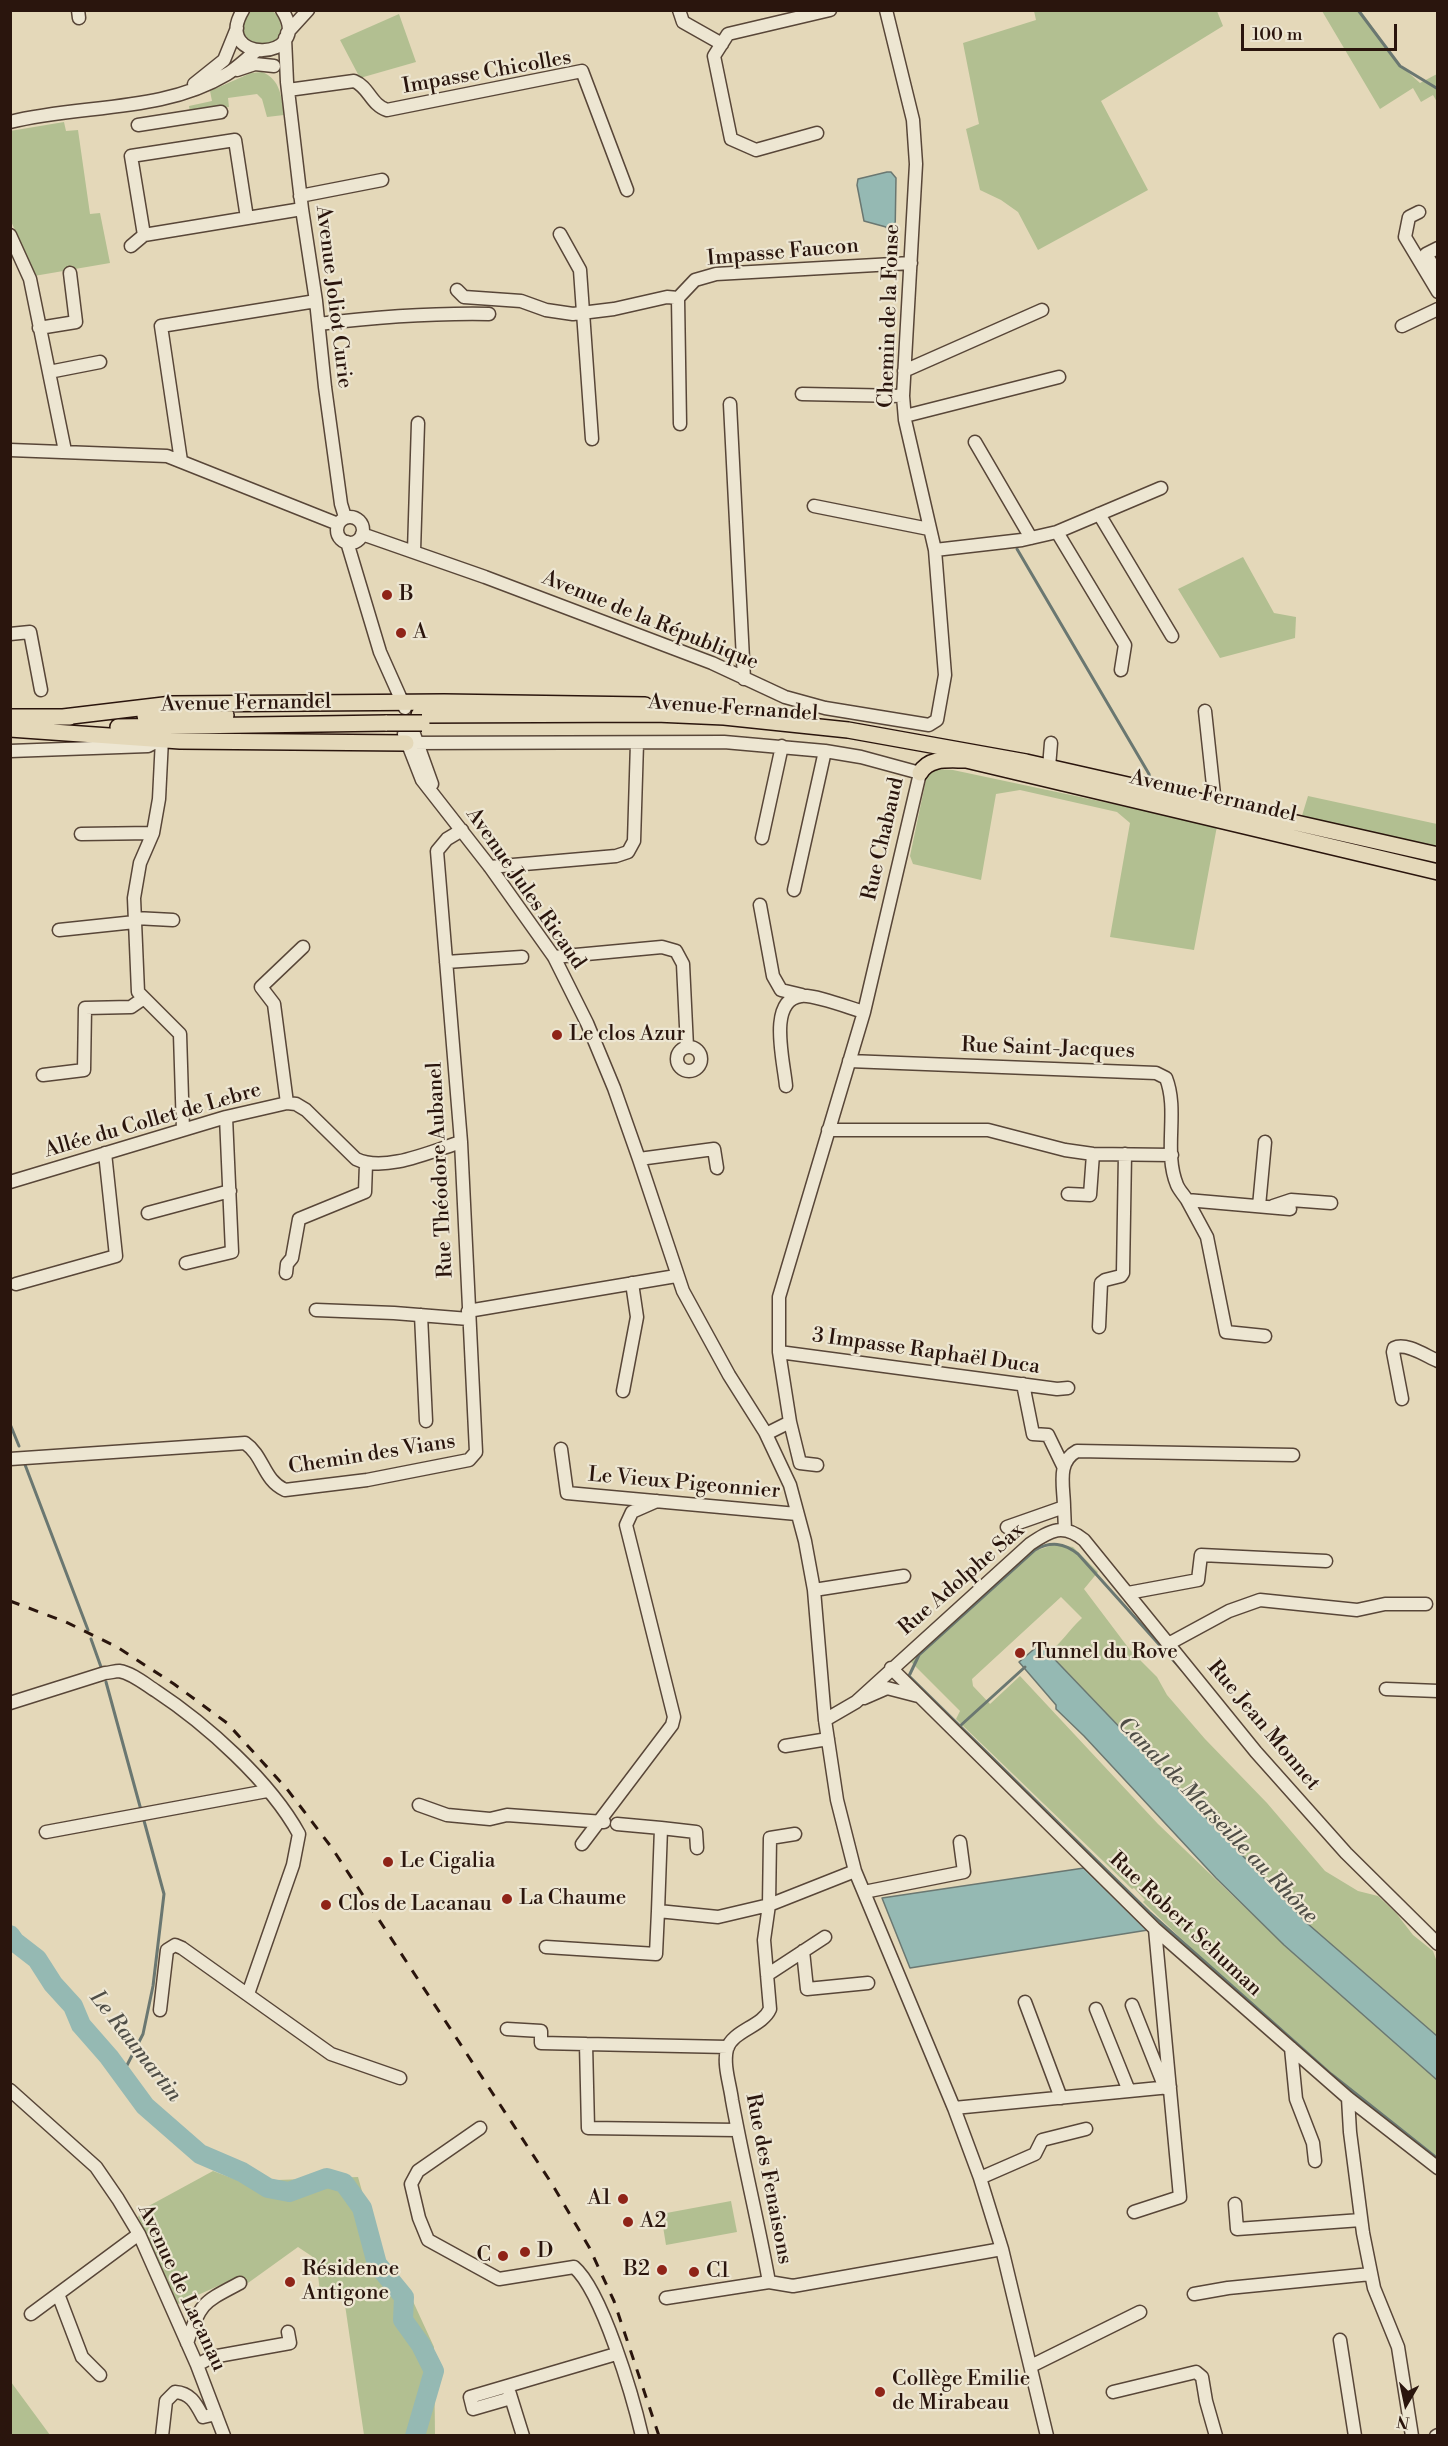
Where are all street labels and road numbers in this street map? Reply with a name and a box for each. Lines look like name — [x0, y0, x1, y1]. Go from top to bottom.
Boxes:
street label: Impasse Chicolles — [401, 46, 573, 100]
street label: Avenue Joliot Curie — [309, 204, 357, 390]
street label: Chemin de la Fonse — [874, 224, 906, 408]
street label: Impasse Faucon — [706, 234, 860, 272]
street label: Avenue de la République — [538, 566, 762, 676]
street label: Avenue Fernandel — [161, 690, 331, 718]
street label: Avenue Fernandel — [647, 690, 819, 728]
street label: Avenue Fernandel — [1127, 766, 1299, 828]
street label: Rue Chabaud — [858, 775, 910, 903]
street label: Avenue Jules Ricaud — [460, 803, 590, 975]
street label: Rue Saint-Jacques — [961, 1033, 1135, 1065]
street label: Rue Théodore Aubanel — [423, 1061, 459, 1279]
street label: Allée du Collet de Lebre — [42, 1078, 264, 1164]
street label: 3 Impasse Raphaël Duca — [810, 1324, 1042, 1380]
street label: Chemin des Vians — [287, 1429, 457, 1481]
street label: Le Vieux Pigeonnier — [587, 1463, 781, 1505]
street label: Rue Adolphe Sax — [894, 1519, 1030, 1641]
street label: Rue Jean Monnet — [1201, 1656, 1325, 1796]
street label: Rue Robert Schuman — [1103, 1848, 1267, 2002]
street label: Rue des Fenaisons — [739, 2092, 797, 2266]
street label: Avenue de Lacanau — [131, 2201, 231, 2375]

